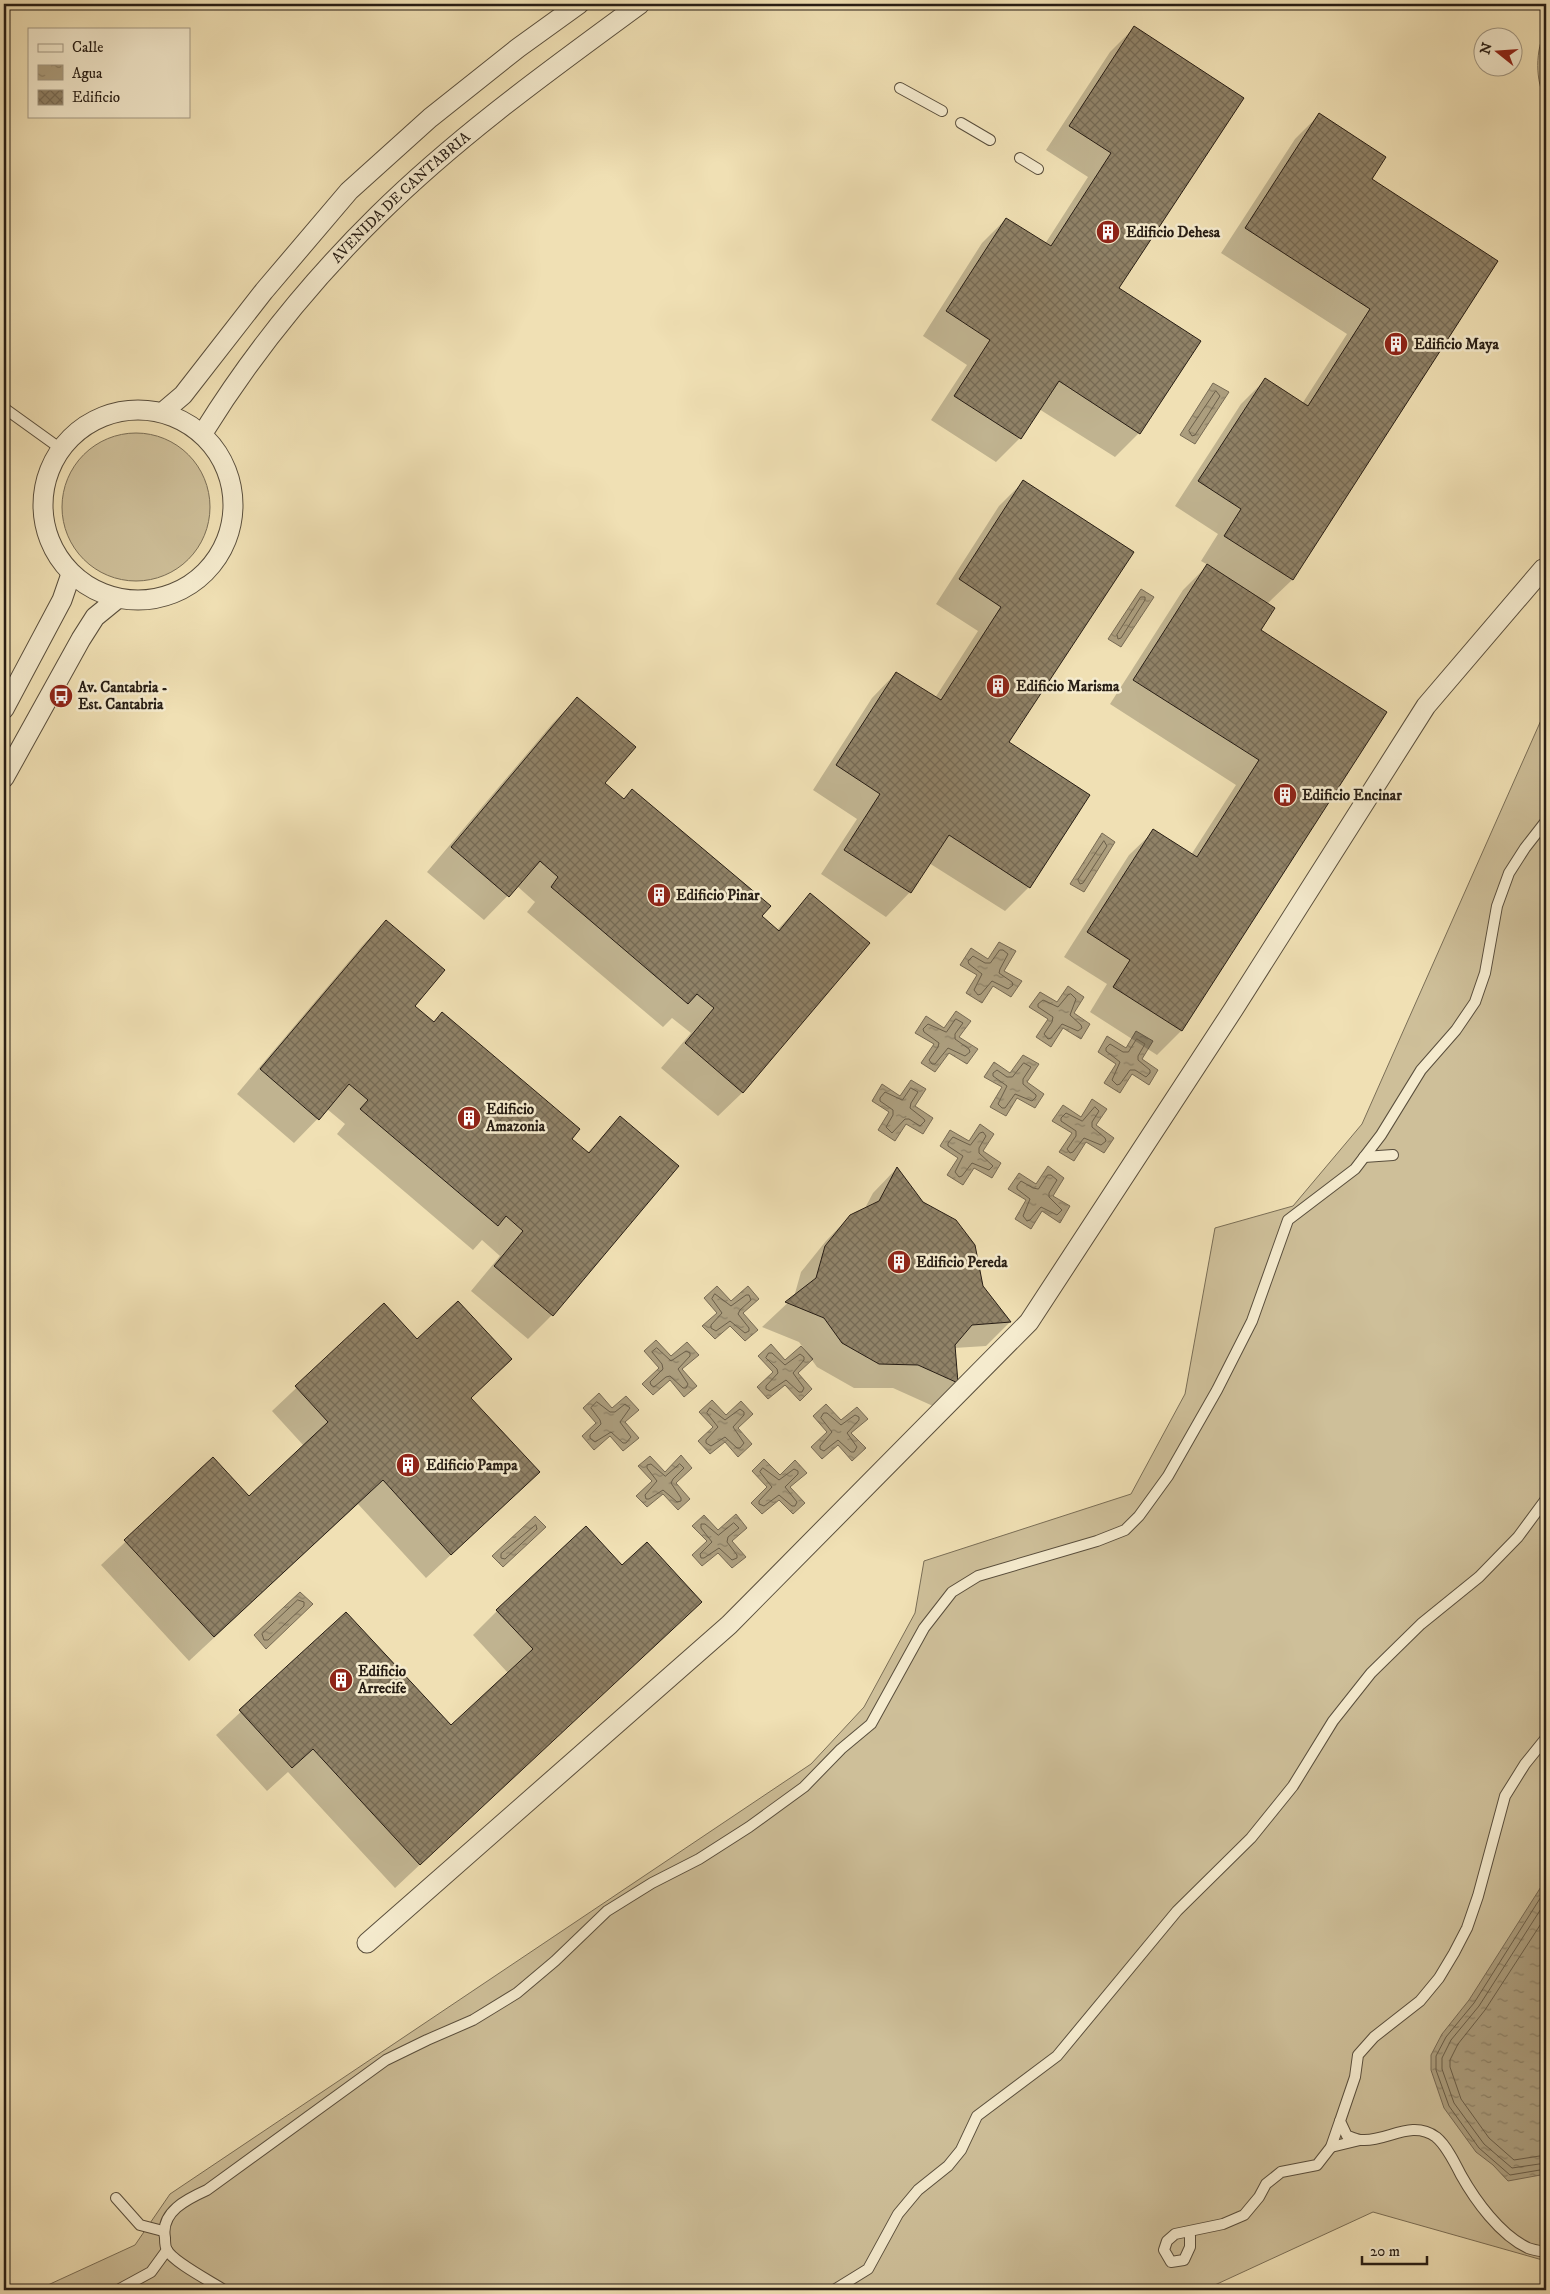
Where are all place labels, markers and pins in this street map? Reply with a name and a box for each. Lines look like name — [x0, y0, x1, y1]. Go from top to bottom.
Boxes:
building icon: Edificio Dehesa — [1095, 219, 1121, 245]
place label: Edificio Dehesa — [1126, 223, 1221, 242]
building icon: Edificio Maya — [1383, 331, 1409, 357]
place label: Edificio Maya — [1414, 335, 1499, 354]
building icon: Edificio Marisma — [985, 673, 1011, 699]
place label: Edificio Marisma — [1016, 677, 1120, 696]
place label: Av. Cantabria - Est. Cantabria — [77, 678, 168, 714]
bus stop icon: Av. Cantabria - Est. Cantabria — [48, 683, 74, 709]
building icon: Edificio Encinar — [1272, 782, 1298, 808]
place label: Edificio Encinar — [1302, 786, 1402, 805]
building icon: Edificio Pinar — [646, 882, 672, 908]
place label: Edificio Pinar — [676, 886, 760, 905]
place label: Edificio Amazonia — [485, 1100, 546, 1136]
building icon: Edificio Amazonia — [456, 1105, 482, 1131]
building icon: Edificio Pereda — [886, 1249, 912, 1275]
place label: Edificio Pereda — [916, 1253, 1008, 1272]
building icon: Edificio Pampa — [395, 1452, 421, 1478]
place label: Edificio Pampa — [426, 1456, 518, 1475]
place label: Edificio Arrecife — [357, 1662, 407, 1698]
building icon: Edificio Arrecife — [328, 1667, 354, 1693]

